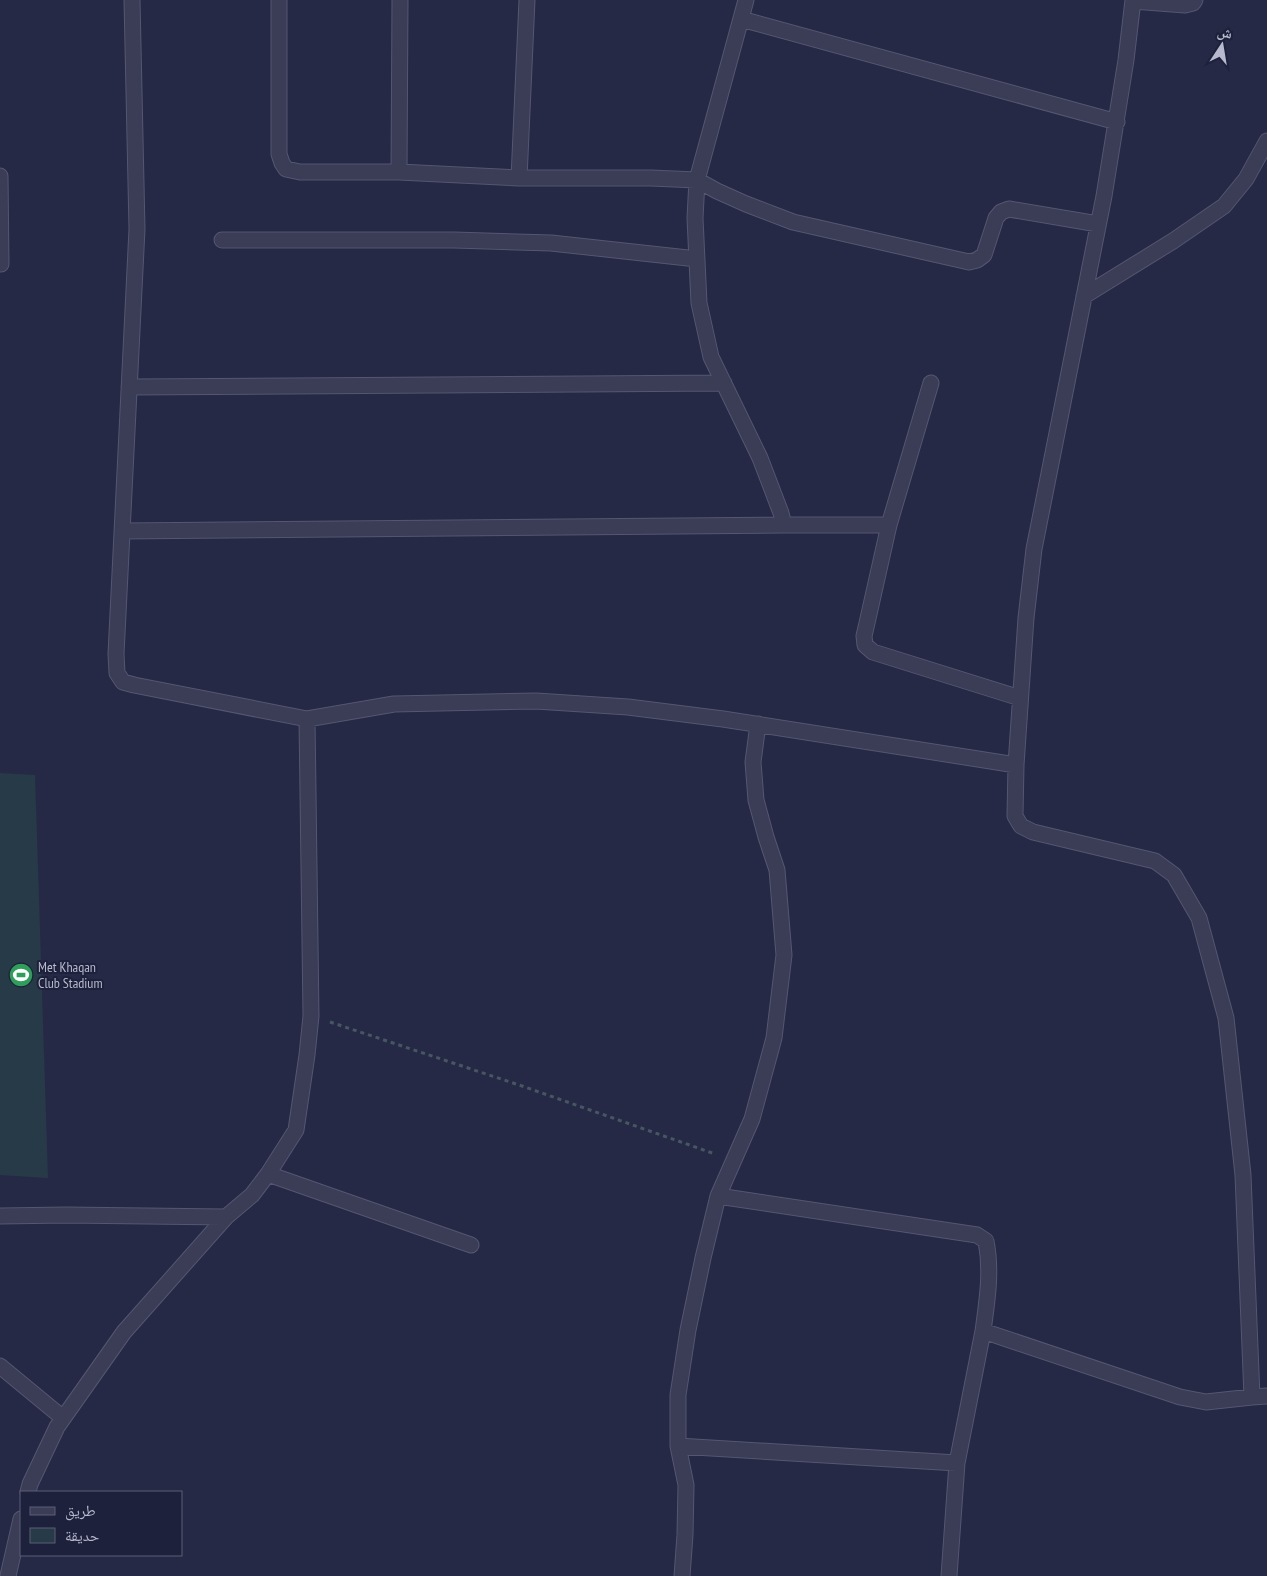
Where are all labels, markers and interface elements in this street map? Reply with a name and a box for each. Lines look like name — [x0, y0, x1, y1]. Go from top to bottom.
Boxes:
north arrow — [1197, 20, 1247, 70]
text: ش — [1216, 22, 1234, 43]
place label: Met Khaqan Club Stadium — [38, 958, 103, 992]
sports icon: Met Khaqan Club Stadium — [8, 962, 34, 988]
legend — [20, 1491, 182, 1556]
text: طريق — [65, 1501, 96, 1521]
text: حديقة — [65, 1526, 100, 1545]

